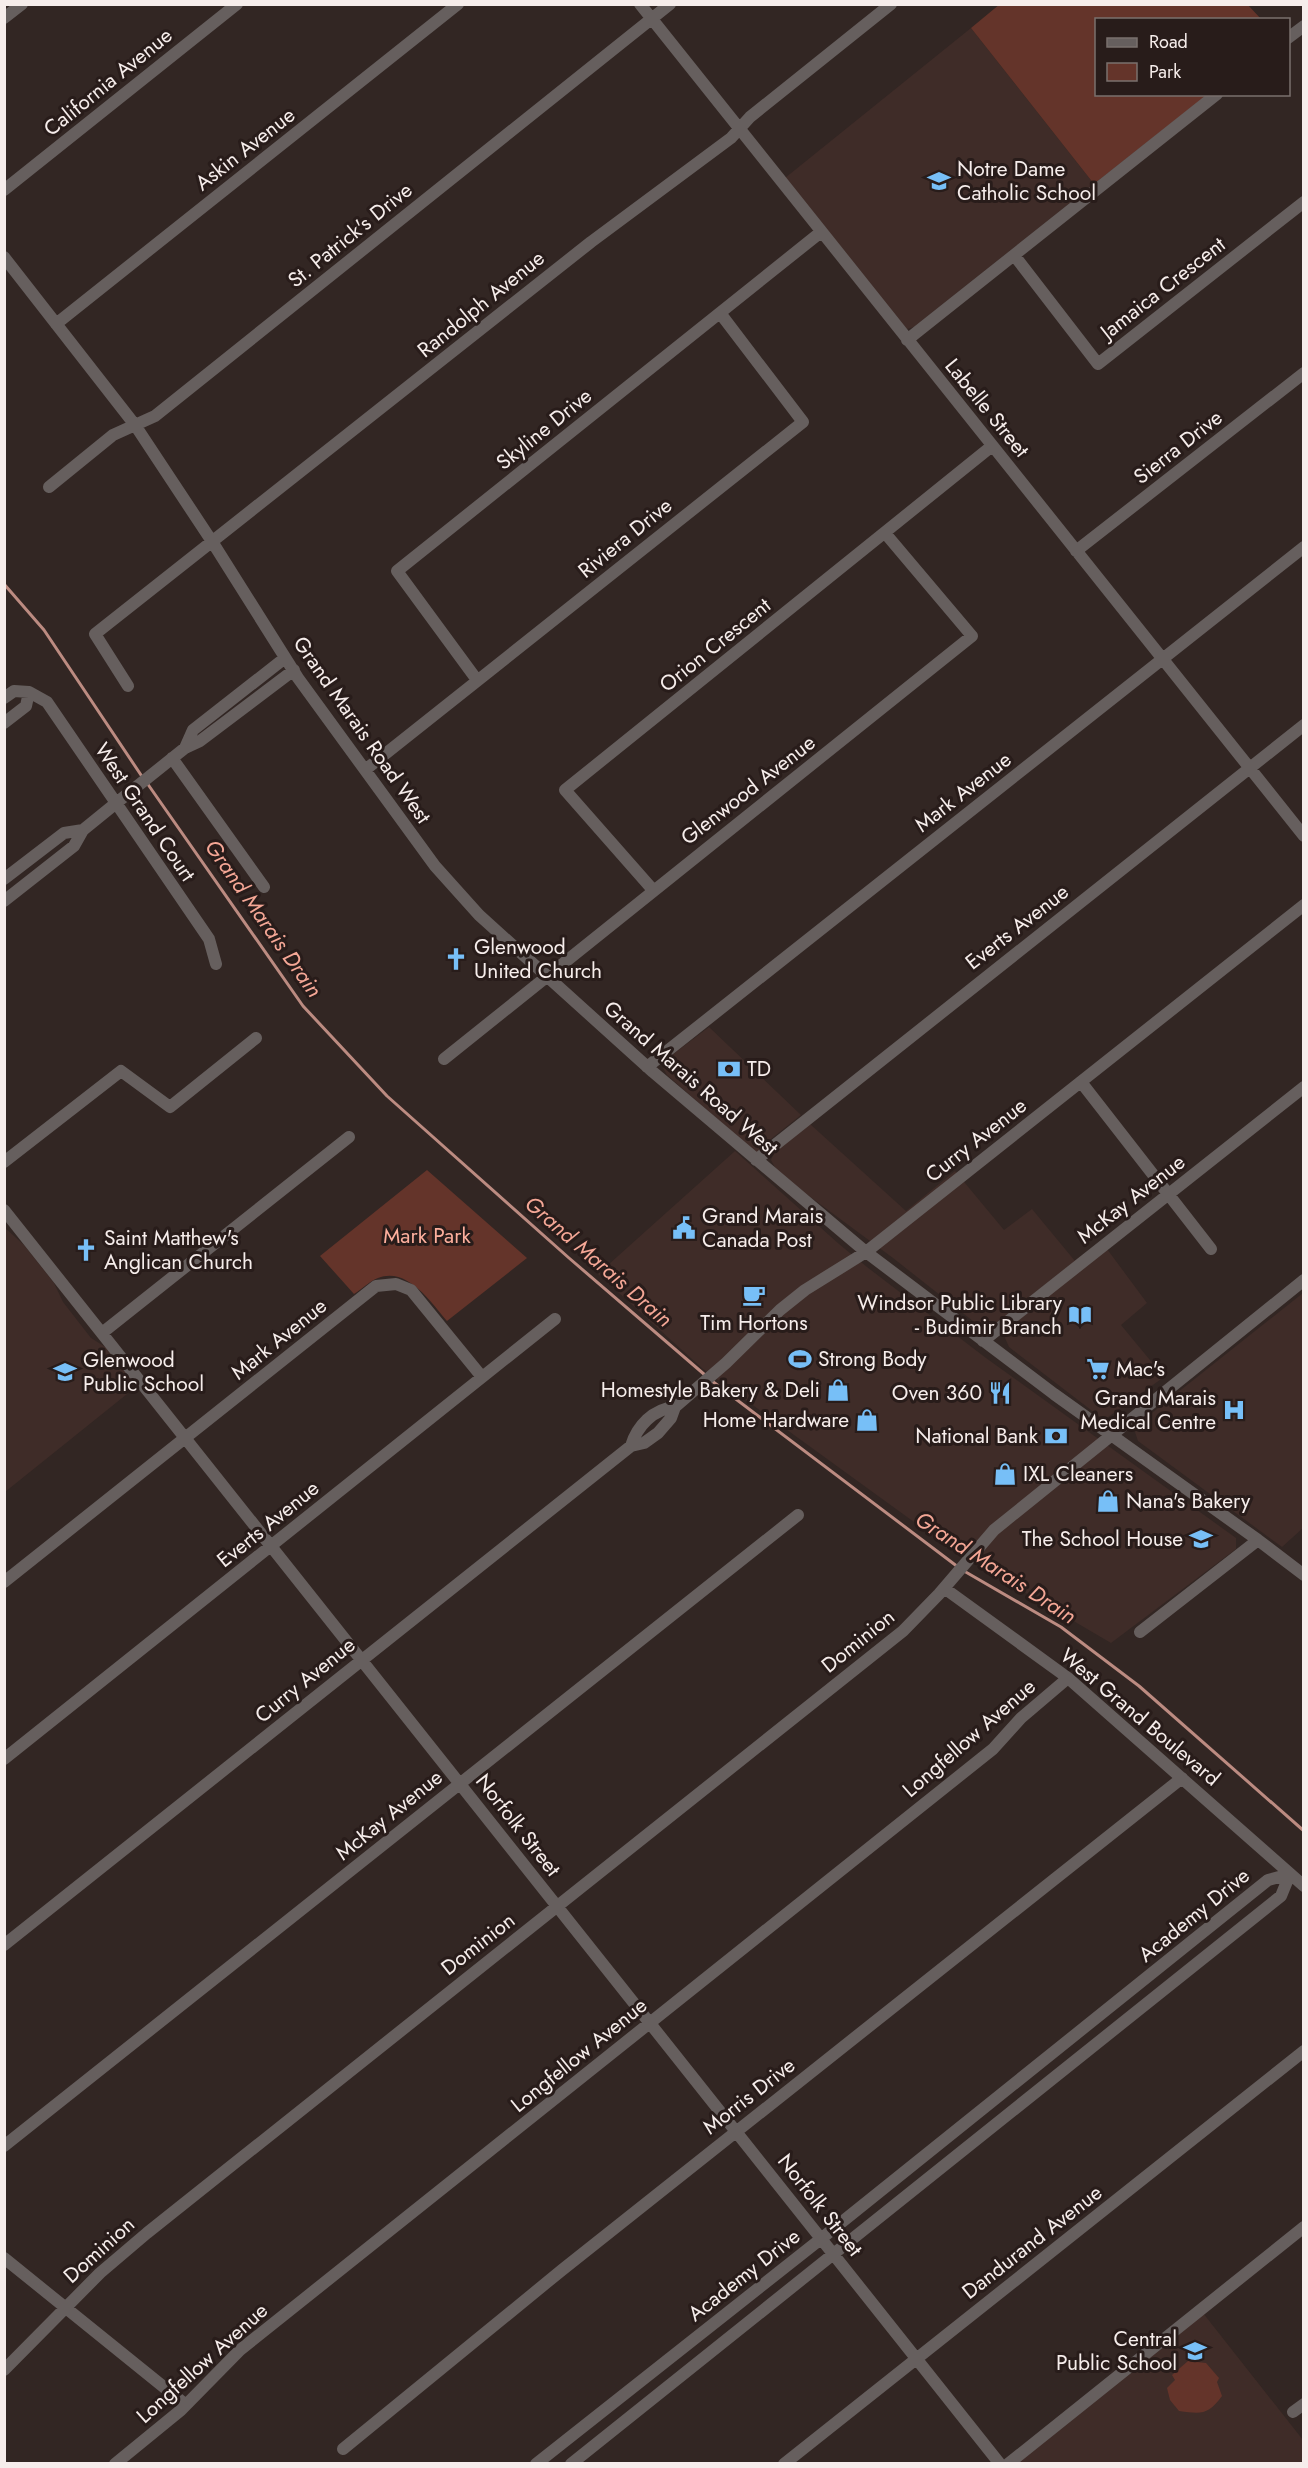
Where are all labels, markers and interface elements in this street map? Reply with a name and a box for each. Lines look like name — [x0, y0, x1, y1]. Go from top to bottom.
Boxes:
legend — [1095, 18, 1290, 96]
street label: California Avenue — [37, 21, 179, 143]
text: Road — [1149, 29, 1188, 55]
text: Park — [1149, 59, 1181, 85]
street label: Askin Avenue — [189, 100, 302, 198]
place label: Notre Dame Catholic School — [957, 154, 1096, 208]
school or university icon: Notre Dame Catholic School — [926, 168, 952, 194]
street label: St. Patrick's Drive — [281, 175, 419, 295]
street label: Jamaica Crescent — [1092, 230, 1232, 348]
street label: Randolph Avenue — [411, 243, 551, 365]
street label: Labelle Street — [938, 352, 1036, 464]
street label: Skyline Drive — [490, 381, 598, 477]
street label: Sierra Drive — [1127, 403, 1229, 491]
street label: Riviera Drive — [572, 491, 678, 585]
street label: Orion Crescent — [653, 591, 777, 699]
street label: Grand Marais Road West — [286, 630, 438, 830]
street label: Glenwood Avenue — [674, 728, 822, 852]
street label: West Grand Court — [87, 737, 203, 887]
street label: Mark Avenue — [908, 745, 1018, 839]
water label: Grand Marais Drain — [197, 832, 331, 1004]
street label: Everts Avenue — [959, 877, 1075, 977]
place label: Glenwood United Church — [474, 932, 602, 986]
church icon: Glenwood United Church — [443, 946, 469, 972]
street label: Grand Marais Road West — [597, 994, 785, 1162]
place label: TD — [747, 1054, 771, 1084]
bank icon: TD — [716, 1056, 742, 1082]
street label: Curry Avenue — [919, 1091, 1033, 1189]
street label: McKay Avenue — [1071, 1147, 1192, 1251]
water label: Grand Marais Drain — [518, 1188, 680, 1334]
place label: Grand Marais Canada Post — [702, 1201, 823, 1255]
public building icon: Grand Marais Canada Post — [671, 1215, 697, 1241]
park label: Mark Park — [383, 1221, 471, 1251]
place label: Saint Matthew's Anglican Church — [104, 1223, 253, 1277]
church icon: Saint Matthew's Anglican Church — [73, 1237, 99, 1263]
cafe icon: Tim Hortons — [741, 1282, 767, 1308]
place label: Windsor Public Library - Budimir Branch — [857, 1288, 1063, 1342]
street label: Mark Avenue — [225, 1291, 333, 1387]
library icon: Windsor Public Library - Budimir Branch — [1067, 1302, 1093, 1328]
place label: Tim Hortons — [700, 1308, 808, 1338]
place label: Strong Body — [818, 1344, 927, 1374]
place label: Glenwood Public School — [83, 1345, 204, 1399]
sports icon: Strong Body — [787, 1346, 813, 1372]
place label: Mac's — [1116, 1354, 1165, 1384]
supermarket icon: Mac's — [1085, 1356, 1111, 1382]
school or university icon: Glenwood Public School — [52, 1359, 78, 1385]
place label: Homestyle Bakery & Deli — [601, 1375, 820, 1405]
shop icon: Homestyle Bakery & Deli — [825, 1377, 851, 1403]
place label: Oven 360 — [892, 1378, 982, 1408]
restaurant icon: Oven 360 — [987, 1380, 1013, 1406]
place label: Grand Marais Medical Centre — [1081, 1383, 1216, 1437]
hospital icon: Grand Marais Medical Centre — [1221, 1397, 1247, 1423]
place label: Home Hardware — [703, 1405, 849, 1435]
shop icon: Home Hardware — [854, 1407, 880, 1433]
place label: National Bank — [915, 1421, 1039, 1451]
bank icon: National Bank — [1043, 1423, 1069, 1449]
place label: IXL Cleaners — [1023, 1459, 1133, 1489]
shop icon: IXL Cleaners — [992, 1461, 1018, 1487]
street label: Everts Avenue — [210, 1473, 326, 1575]
place label: Nana's Bakery — [1126, 1486, 1251, 1516]
shop icon: Nana's Bakery — [1095, 1488, 1121, 1514]
water label: Grand Marais Drain — [909, 1503, 1083, 1631]
place label: The School House — [1022, 1524, 1183, 1554]
school or university icon: The School House — [1188, 1526, 1214, 1552]
street label: Dominion — [815, 1602, 901, 1680]
street label: Curry Avenue — [248, 1630, 362, 1730]
street label: West Grand Boulevard — [1054, 1641, 1226, 1793]
street label: Longfellow Avenue — [896, 1672, 1042, 1804]
street label: McKay Avenue — [329, 1762, 449, 1868]
street label: Norfolk Street — [468, 1767, 568, 1883]
street label: Academy Drive — [1132, 1861, 1256, 1969]
street label: Dominion — [435, 1906, 521, 1982]
street label: Longfellow Avenue — [504, 1991, 654, 2119]
street label: Morris Drive — [697, 2050, 802, 2142]
street label: Norfolk Street — [770, 2147, 870, 2263]
street label: Dandurand Avenue — [956, 2178, 1109, 2306]
street label: Dominion — [57, 2210, 141, 2290]
street label: Academy Drive — [681, 2221, 807, 2328]
street label: Longfellow Avenue — [130, 2296, 274, 2430]
place label: Central Public School — [1056, 2324, 1177, 2378]
school or university icon: Central Public School — [1182, 2338, 1208, 2364]

